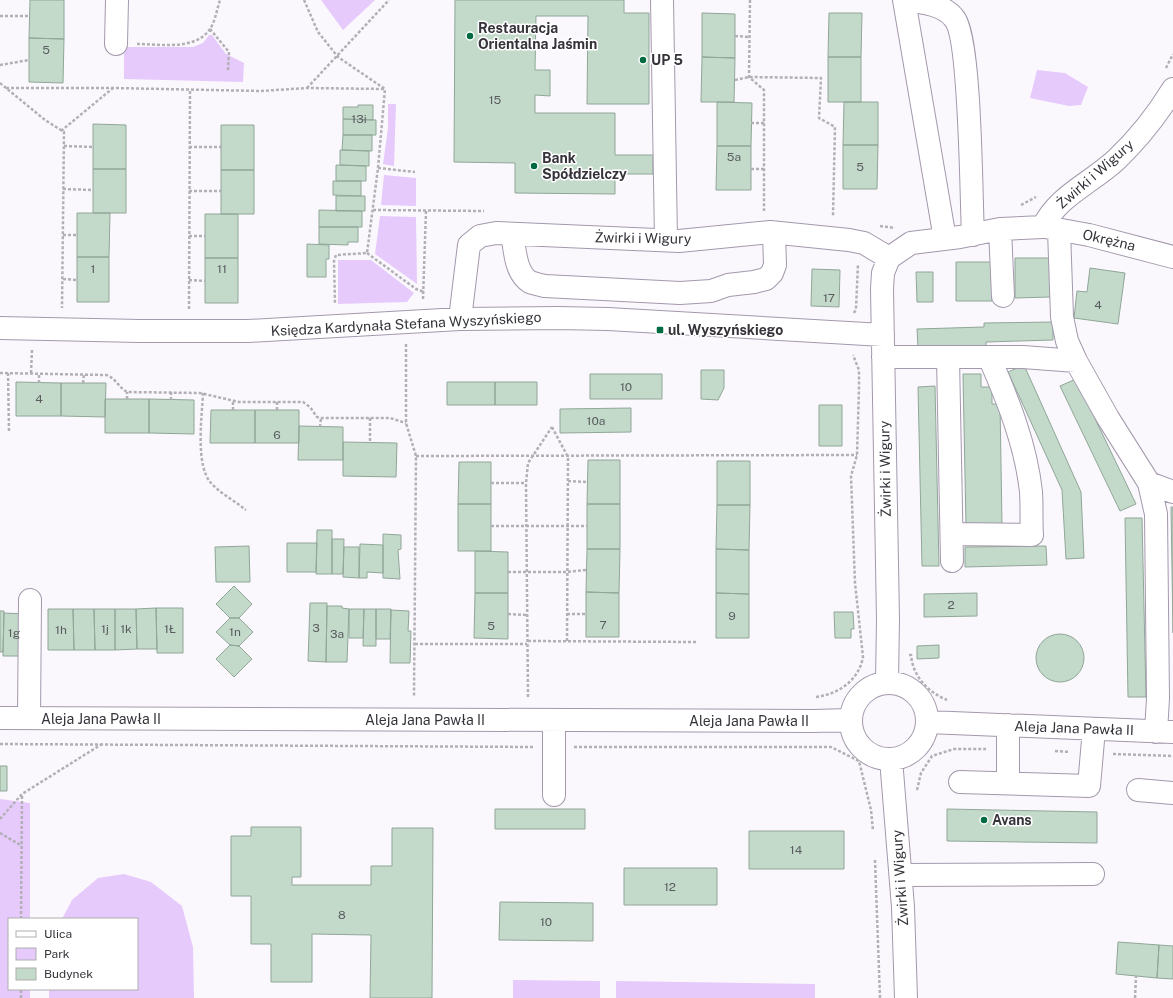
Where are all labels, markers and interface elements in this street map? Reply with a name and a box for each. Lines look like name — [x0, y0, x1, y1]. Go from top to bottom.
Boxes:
place label: Restauracja Orientalna Jaśmin — [478, 20, 597, 52]
marker: Restauracja Orientalna Jaśmin — [465, 31, 475, 41]
house number: 5 — [42, 43, 50, 57]
place label: UP 5 — [651, 52, 683, 68]
marker: UP 5 — [638, 55, 648, 65]
house number: 15 — [489, 93, 502, 107]
house number: 13i — [351, 112, 367, 126]
street label: Żwirki i Wigury — [1052, 134, 1137, 212]
place label: Bank Spółdzielczy — [542, 150, 627, 182]
house number: 5a — [727, 150, 741, 164]
house number: 5 — [856, 160, 864, 174]
marker: Bank Spółdzielczy — [529, 161, 539, 171]
street label: Okrężna — [1081, 226, 1137, 254]
street label: Żwirki i Wigury — [595, 227, 692, 247]
house number: 1 — [91, 262, 95, 276]
house number: 11 — [217, 262, 227, 276]
house number: 17 — [823, 291, 835, 305]
house number: 4 — [1094, 298, 1102, 312]
street label: Księdza Kardynała Stefana Wyszyńskiego — [270, 309, 542, 339]
place label: ul. Wyszyńskiego — [668, 322, 783, 338]
marker: ul. Wyszyńskiego — [655, 325, 665, 335]
house number: 10 — [620, 380, 632, 394]
house number: 4 — [35, 392, 43, 406]
house number: 10a — [587, 414, 605, 428]
street label: Żwirki i Wigury — [874, 420, 894, 517]
house number: 6 — [273, 428, 281, 442]
house number: 2 — [947, 598, 955, 612]
house number: 9 — [728, 609, 736, 623]
house number: 7 — [599, 618, 607, 632]
house number: 5 — [487, 619, 495, 633]
house number: 3 — [312, 621, 320, 635]
house number: 1j — [101, 622, 109, 636]
house number: 1k — [120, 622, 132, 636]
house number: 1Ł — [164, 622, 176, 636]
house number: 1h — [55, 623, 67, 637]
house number: 1n — [229, 625, 241, 639]
house number: 1g — [8, 626, 20, 640]
house number: 3a — [330, 627, 344, 641]
street label: Aleja Jana Pawła II — [41, 711, 161, 727]
street label: Aleja Jana Pawła II — [365, 712, 485, 728]
street label: Aleja Jana Pawła II — [689, 713, 809, 729]
street label: Aleja Jana Pawła II — [1014, 718, 1134, 738]
place label: Avans — [992, 812, 1032, 828]
marker: Avans — [979, 815, 989, 825]
street label: Żwirki i Wigury — [887, 829, 911, 927]
house number: 14 — [790, 843, 803, 857]
house number: 12 — [664, 880, 676, 894]
house number: 8 — [338, 908, 346, 922]
house number: 10 — [540, 915, 552, 929]
legend — [8, 918, 138, 990]
text: Ulica — [44, 927, 72, 941]
text: Park — [44, 947, 70, 961]
text: Budynek — [44, 967, 93, 981]

